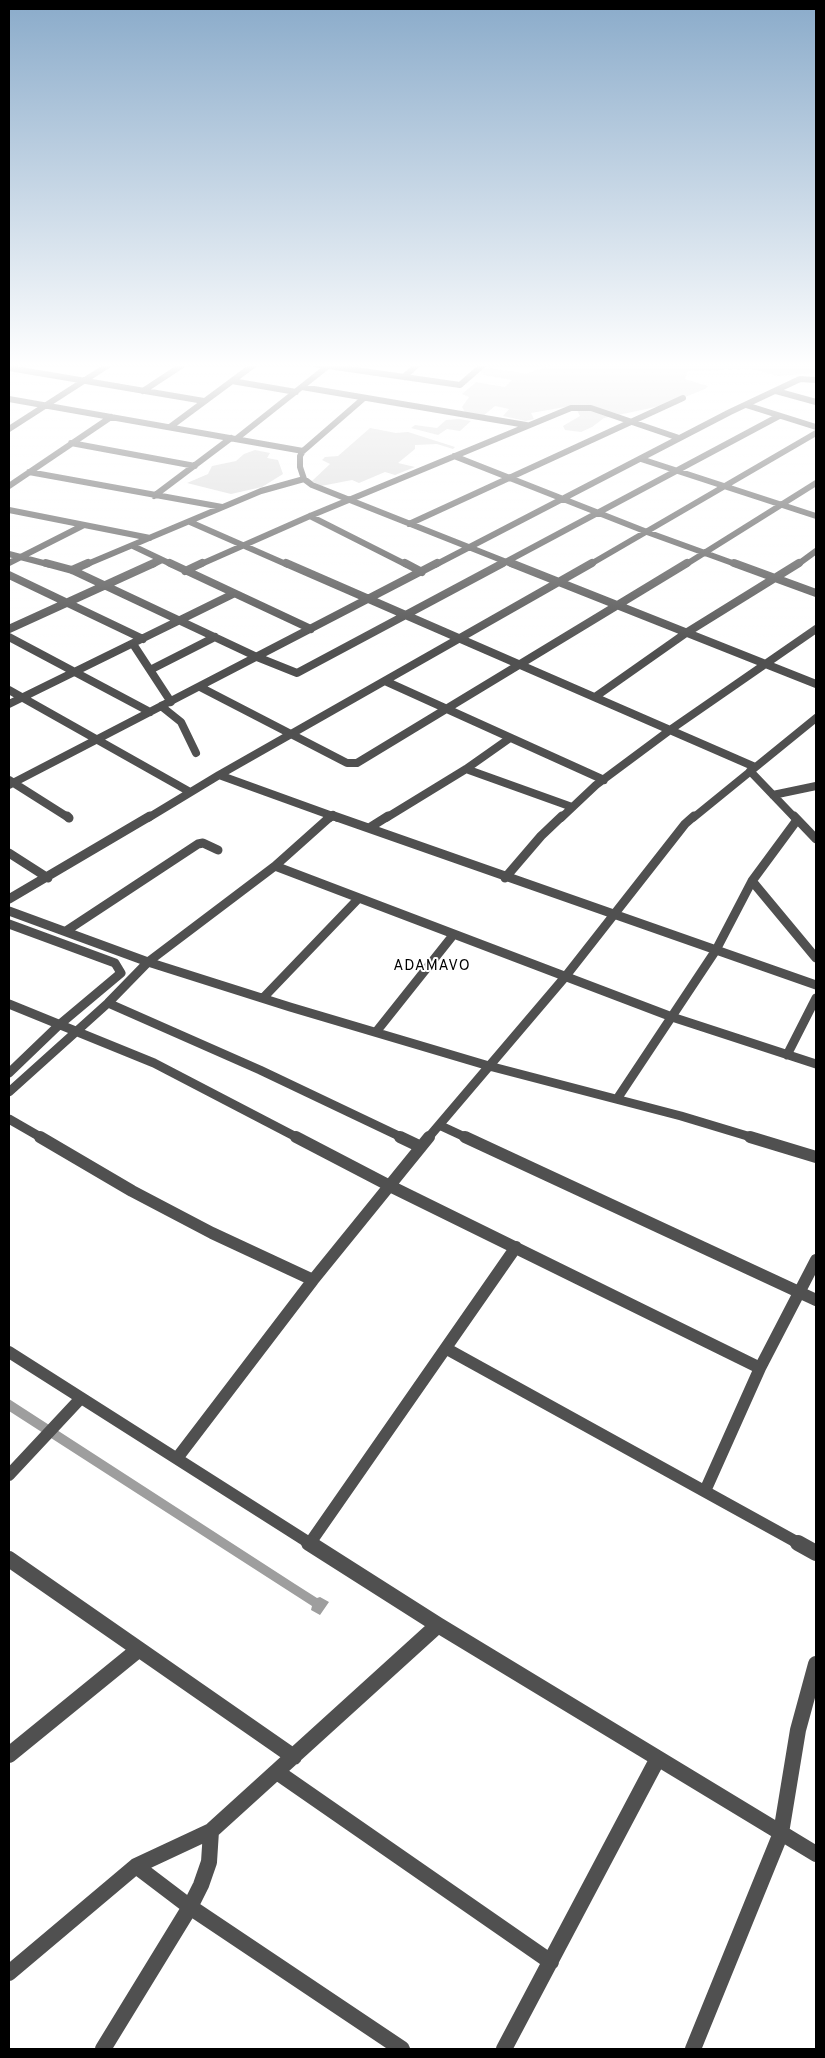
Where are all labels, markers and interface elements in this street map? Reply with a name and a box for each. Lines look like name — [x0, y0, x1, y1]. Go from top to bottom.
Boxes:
district label: ADAMAVO — [392, 958, 472, 976]

